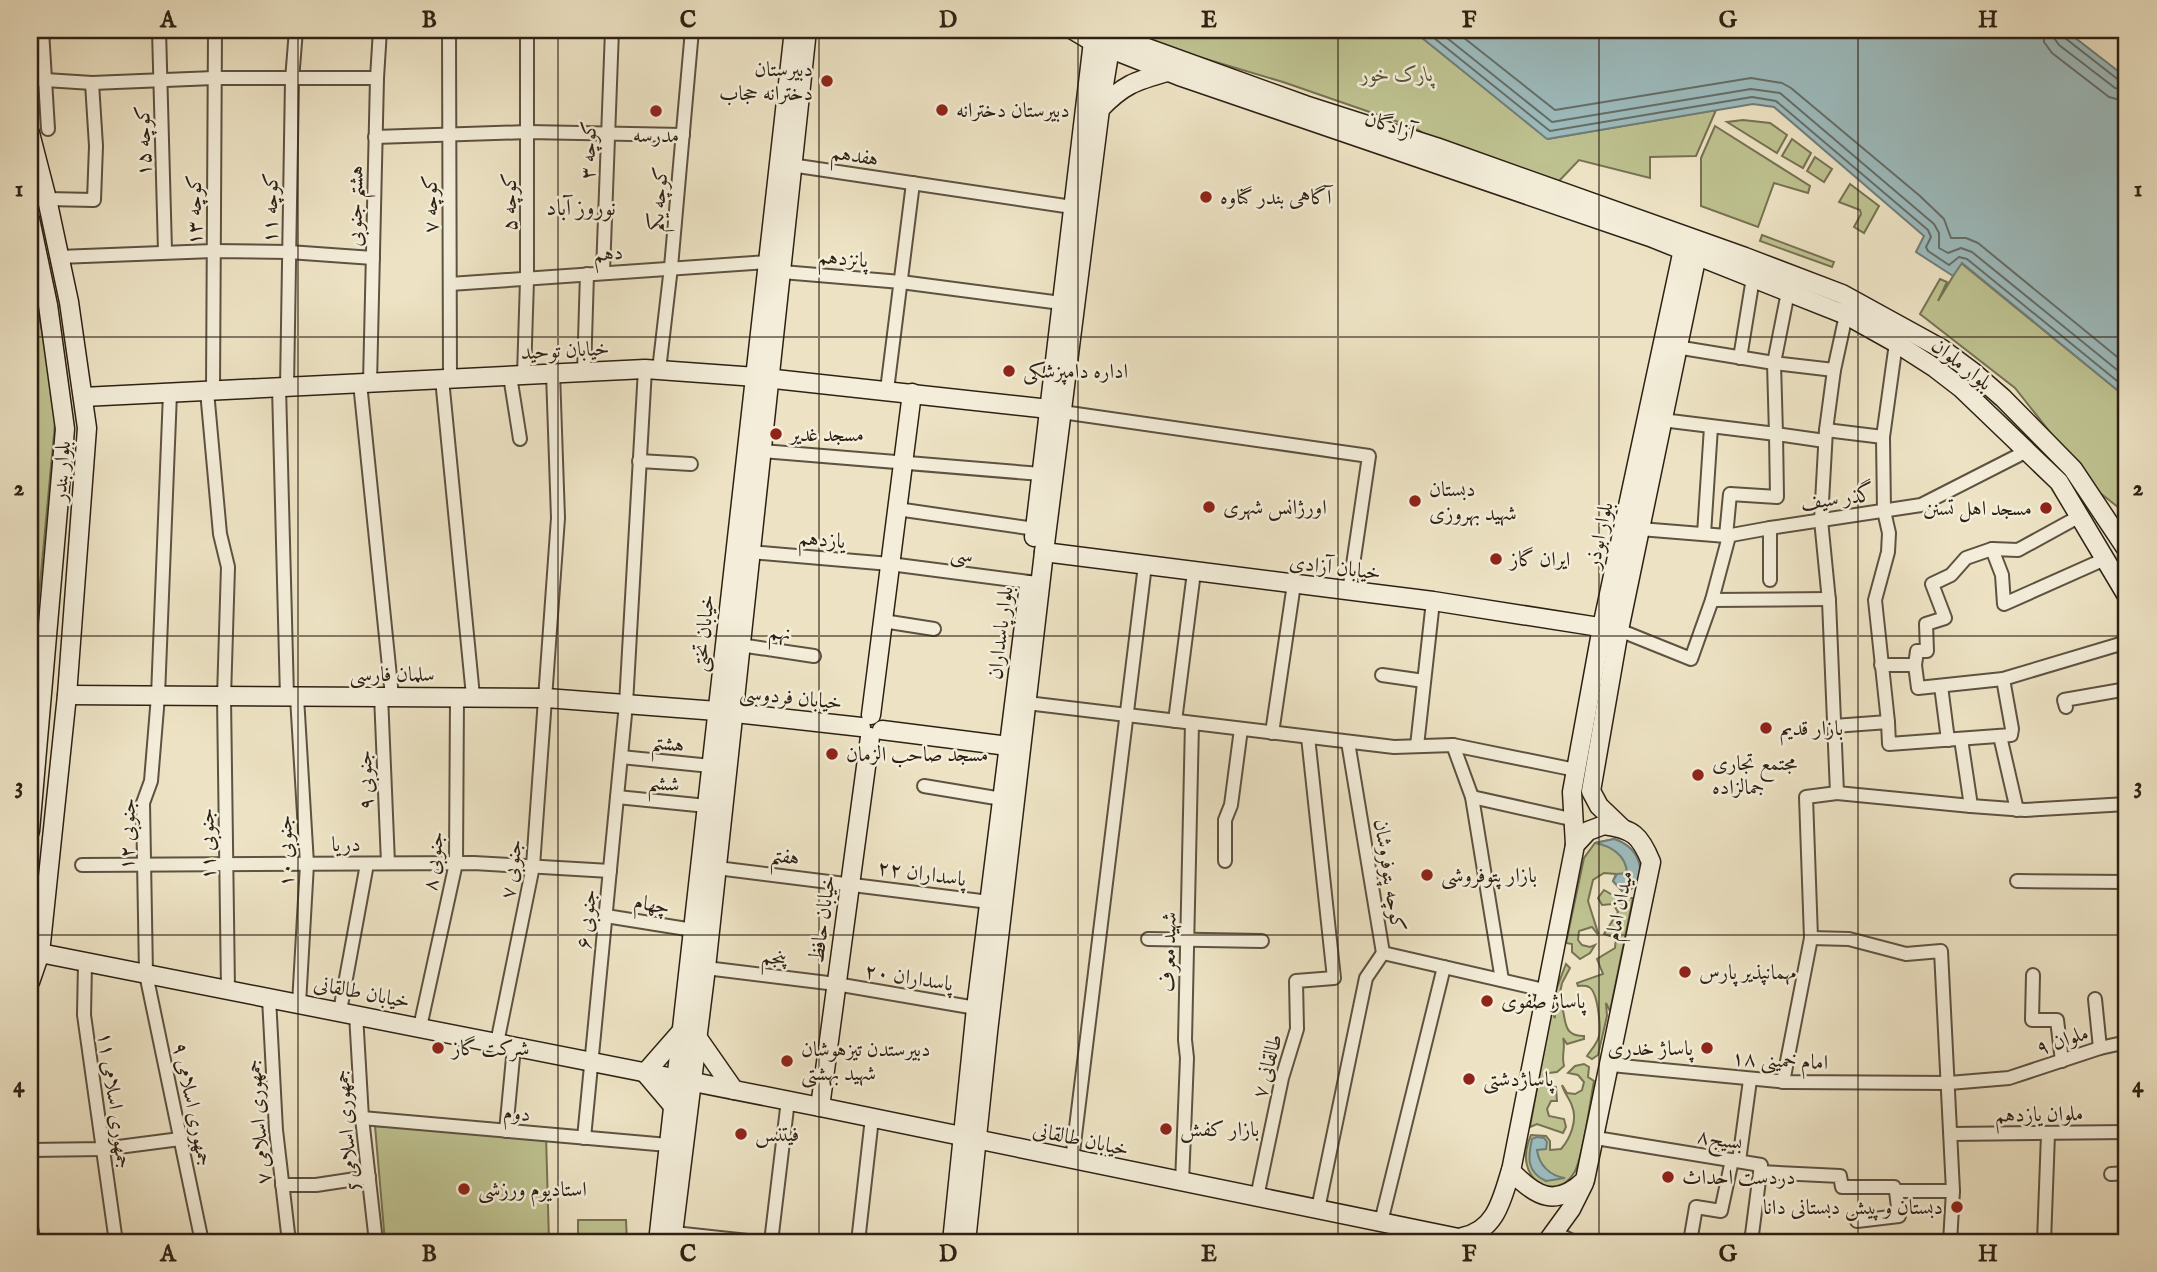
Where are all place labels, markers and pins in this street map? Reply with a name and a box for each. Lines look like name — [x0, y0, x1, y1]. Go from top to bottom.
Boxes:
place label: دبیرستان دخترانه حجاب — [719, 57, 813, 108]
marker: دبیرستان دخترانه حجاب — [819, 73, 835, 89]
place label: دبیرستان دخترانه — [956, 98, 1070, 125]
marker: دبیرستان دخترانه — [934, 102, 950, 118]
marker: مدرسه — [648, 103, 664, 119]
place label: مدرسه — [633, 123, 679, 150]
place label: آگاهی بندر گناوه — [1220, 184, 1334, 212]
marker: آگاهی بندر گناوه — [1198, 189, 1214, 205]
place label: اداره دامپزشکی — [1023, 359, 1128, 386]
marker: اداره دامپزشکی — [1001, 363, 1017, 379]
place label: مسجد غدیر — [788, 422, 864, 449]
marker: مسجد غدیر — [768, 426, 784, 442]
place label: دبستان شهید بهروزی — [1429, 477, 1517, 528]
marker: دبستان شهید بهروزی — [1407, 493, 1423, 509]
place label: اورژانس شهری — [1223, 495, 1327, 522]
place label: مسجد اهل تسنن — [1923, 496, 2032, 523]
marker: اورژانس شهری — [1201, 499, 1217, 515]
marker: مسجد اهل تسنن — [2038, 500, 2054, 516]
place label: ایران گاز — [1508, 546, 1570, 574]
marker: ایران گاز — [1488, 551, 1504, 567]
place label: بازار قدیم — [1780, 716, 1843, 746]
marker: بازار قدیم — [1758, 720, 1774, 736]
place label: مسجد صاحب الزمان — [846, 742, 988, 769]
marker: مسجد صاحب الزمان — [824, 746, 840, 762]
place label: مجتمع تجاری جمالزاده — [1712, 751, 1797, 802]
marker: مجتمع تجاری جمالزاده — [1690, 767, 1706, 783]
place label: بازار پتوفروشی — [1441, 863, 1537, 890]
marker: بازار پتوفروشی — [1419, 867, 1435, 883]
place label: مهمانپذیر پارس — [1699, 960, 1796, 987]
marker: مهمانپذیر پارس — [1677, 964, 1693, 980]
place label: پاساژ صفوی — [1501, 989, 1586, 1016]
marker: پاساژ صفوی — [1479, 993, 1495, 1009]
place label: شرکت گاز — [450, 1035, 529, 1063]
place label: پاساژ خدری — [1607, 1036, 1694, 1063]
place label: دبیرستدن تیزهوشان شهید بهشتی — [801, 1037, 931, 1088]
marker: شرکت گاز — [430, 1040, 446, 1056]
marker: پاساژ خدری — [1699, 1040, 1715, 1056]
marker: دبیرستدن تیزهوشان شهید بهشتی — [779, 1053, 795, 1069]
place label: پاساژدشتی — [1483, 1067, 1555, 1094]
marker: پاساژدشتی — [1461, 1071, 1477, 1087]
place label: بازار کفش — [1180, 1117, 1259, 1144]
marker: بازار کفش — [1158, 1121, 1174, 1137]
place label: فیتنس — [755, 1122, 799, 1149]
marker: فیتنس — [733, 1126, 749, 1142]
place label: دردست احداث — [1682, 1165, 1796, 1192]
marker: دردست احداث — [1660, 1169, 1676, 1185]
place label: استادیوم ورزشی — [478, 1177, 587, 1207]
marker: استادیوم ورزشی — [456, 1181, 472, 1197]
place label: دبستان و پیش دبستانی دانا — [1763, 1195, 1943, 1222]
marker: دبستان و پیش دبستانی دانا — [1949, 1199, 1965, 1215]

